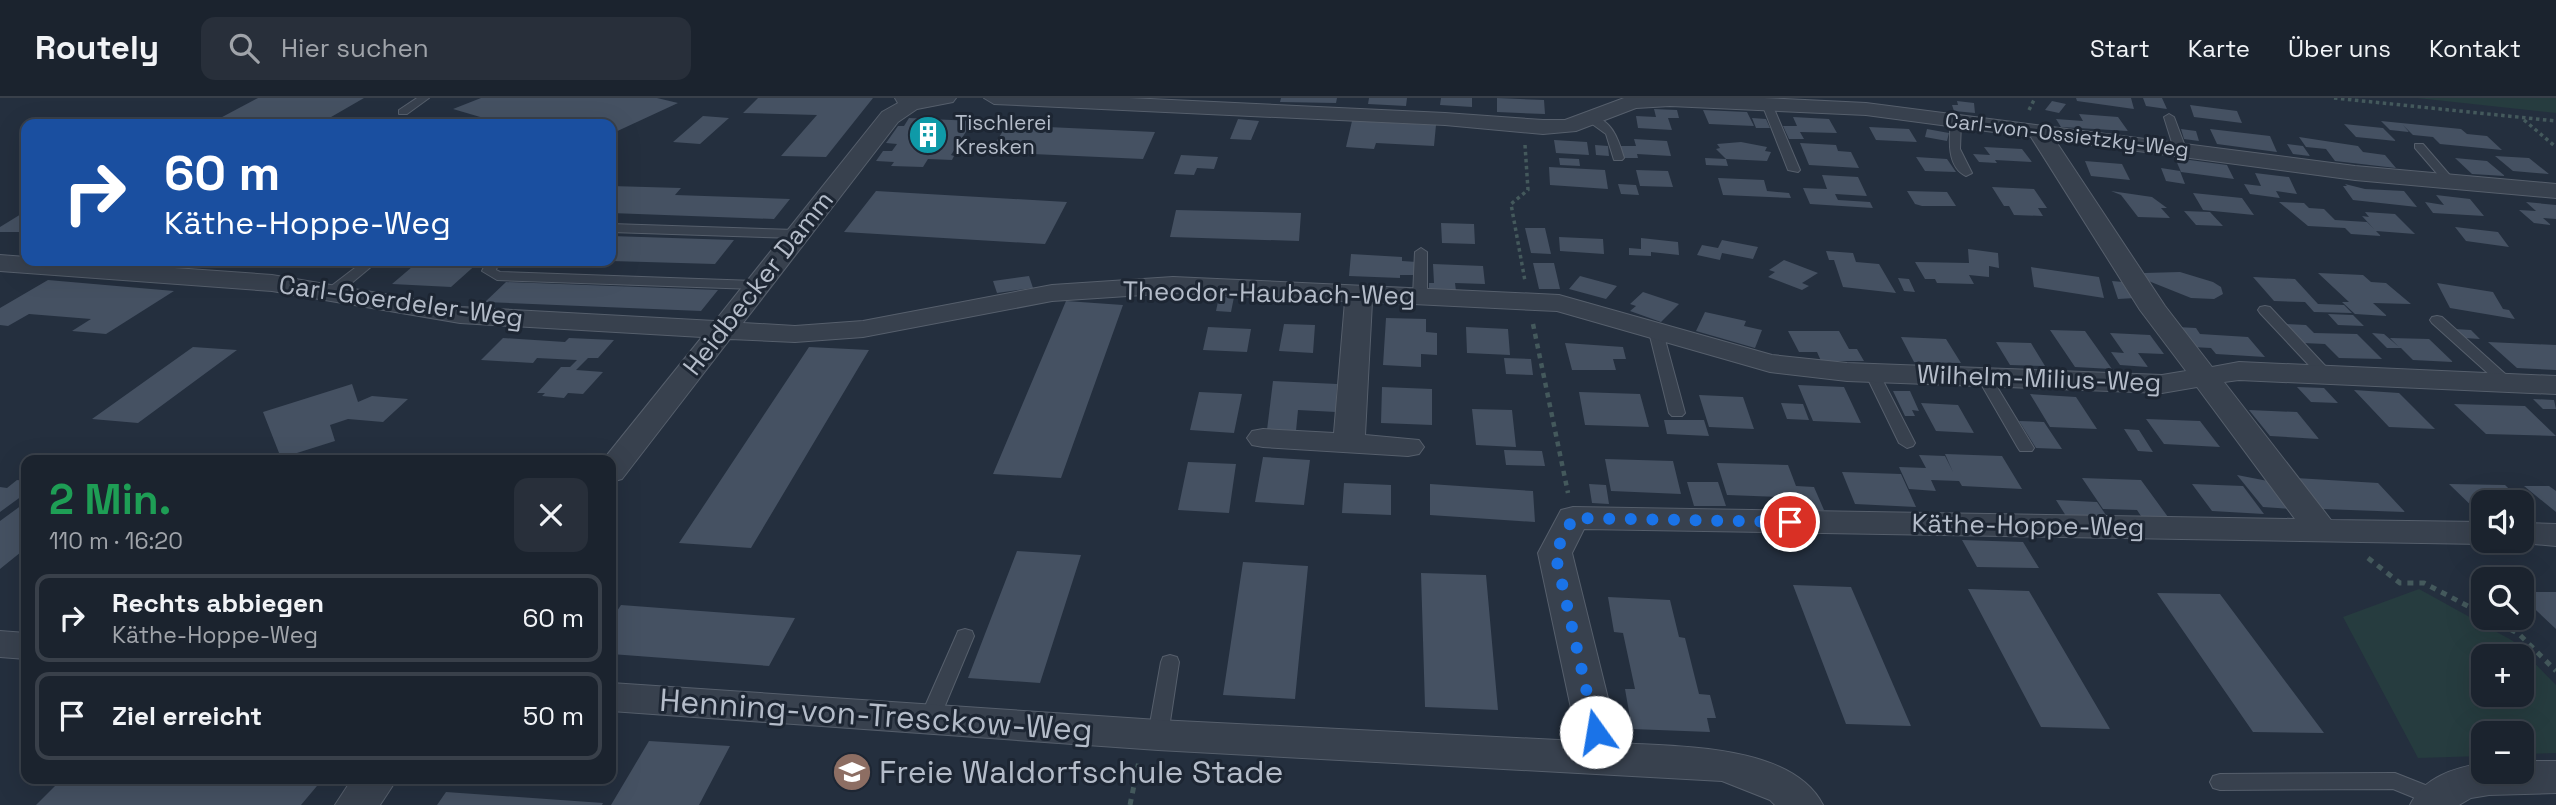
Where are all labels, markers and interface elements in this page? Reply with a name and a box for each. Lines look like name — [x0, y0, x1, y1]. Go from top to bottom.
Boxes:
search box — [201, 17, 691, 80]
text: Routely — [35, 27, 159, 69]
icon: search — [225, 29, 263, 67]
text: Hier suchen — [281, 31, 429, 65]
text: Start — [2090, 33, 2150, 64]
text: Karte — [2188, 33, 2250, 64]
text: Über uns — [2288, 33, 2391, 64]
text: Kontakt — [2429, 33, 2521, 64]
street label: Carl-von-Ossietzky-Weg — [1944, 106, 2191, 163]
place label: Tischlerei Kresken — [955, 109, 1052, 160]
building icon: Tischlerei Kresken — [907, 114, 949, 156]
text: 60 m — [164, 142, 280, 204]
icon: right — [49, 147, 140, 238]
street label: Heidbecker Damm — [675, 184, 841, 382]
text: Käthe-Hoppe-Weg — [164, 203, 451, 243]
street label: Carl-Goerdeler-Weg — [277, 267, 525, 335]
street label: Theodor-Haubach-Weg — [1122, 273, 1416, 313]
street label: Wilhelm-Milius-Weg — [1916, 357, 2162, 399]
text: 2 Min. — [49, 473, 171, 526]
button: close — [514, 478, 588, 552]
map controls — [2471, 490, 2534, 784]
button: sound — [2471, 490, 2534, 553]
pin — [1760, 492, 1820, 552]
icon: arrive — [1771, 503, 1809, 541]
street label: Käthe-Hoppe-Weg — [1911, 506, 2145, 544]
text: 110 m · 16:20 — [49, 526, 183, 556]
button: search — [2471, 567, 2534, 630]
text: Rechts abbiegen — [112, 586, 324, 620]
icon: right — [53, 599, 91, 637]
text: 60 m — [522, 601, 584, 635]
text: Käthe-Hoppe-Weg — [112, 620, 318, 650]
button: + — [2471, 644, 2534, 707]
street label: Henning-von-Tresckow-Weg — [658, 680, 1094, 750]
position arrow — [1559, 695, 1633, 769]
icon: arrive — [53, 697, 91, 735]
text: Ziel erreicht — [112, 699, 262, 733]
text: 50 m — [523, 699, 584, 733]
button: − — [2471, 721, 2534, 784]
school or university icon: Freie Waldorfschule Stade — [831, 751, 873, 793]
place label: Freie Waldorfschule Stade — [879, 752, 1283, 792]

